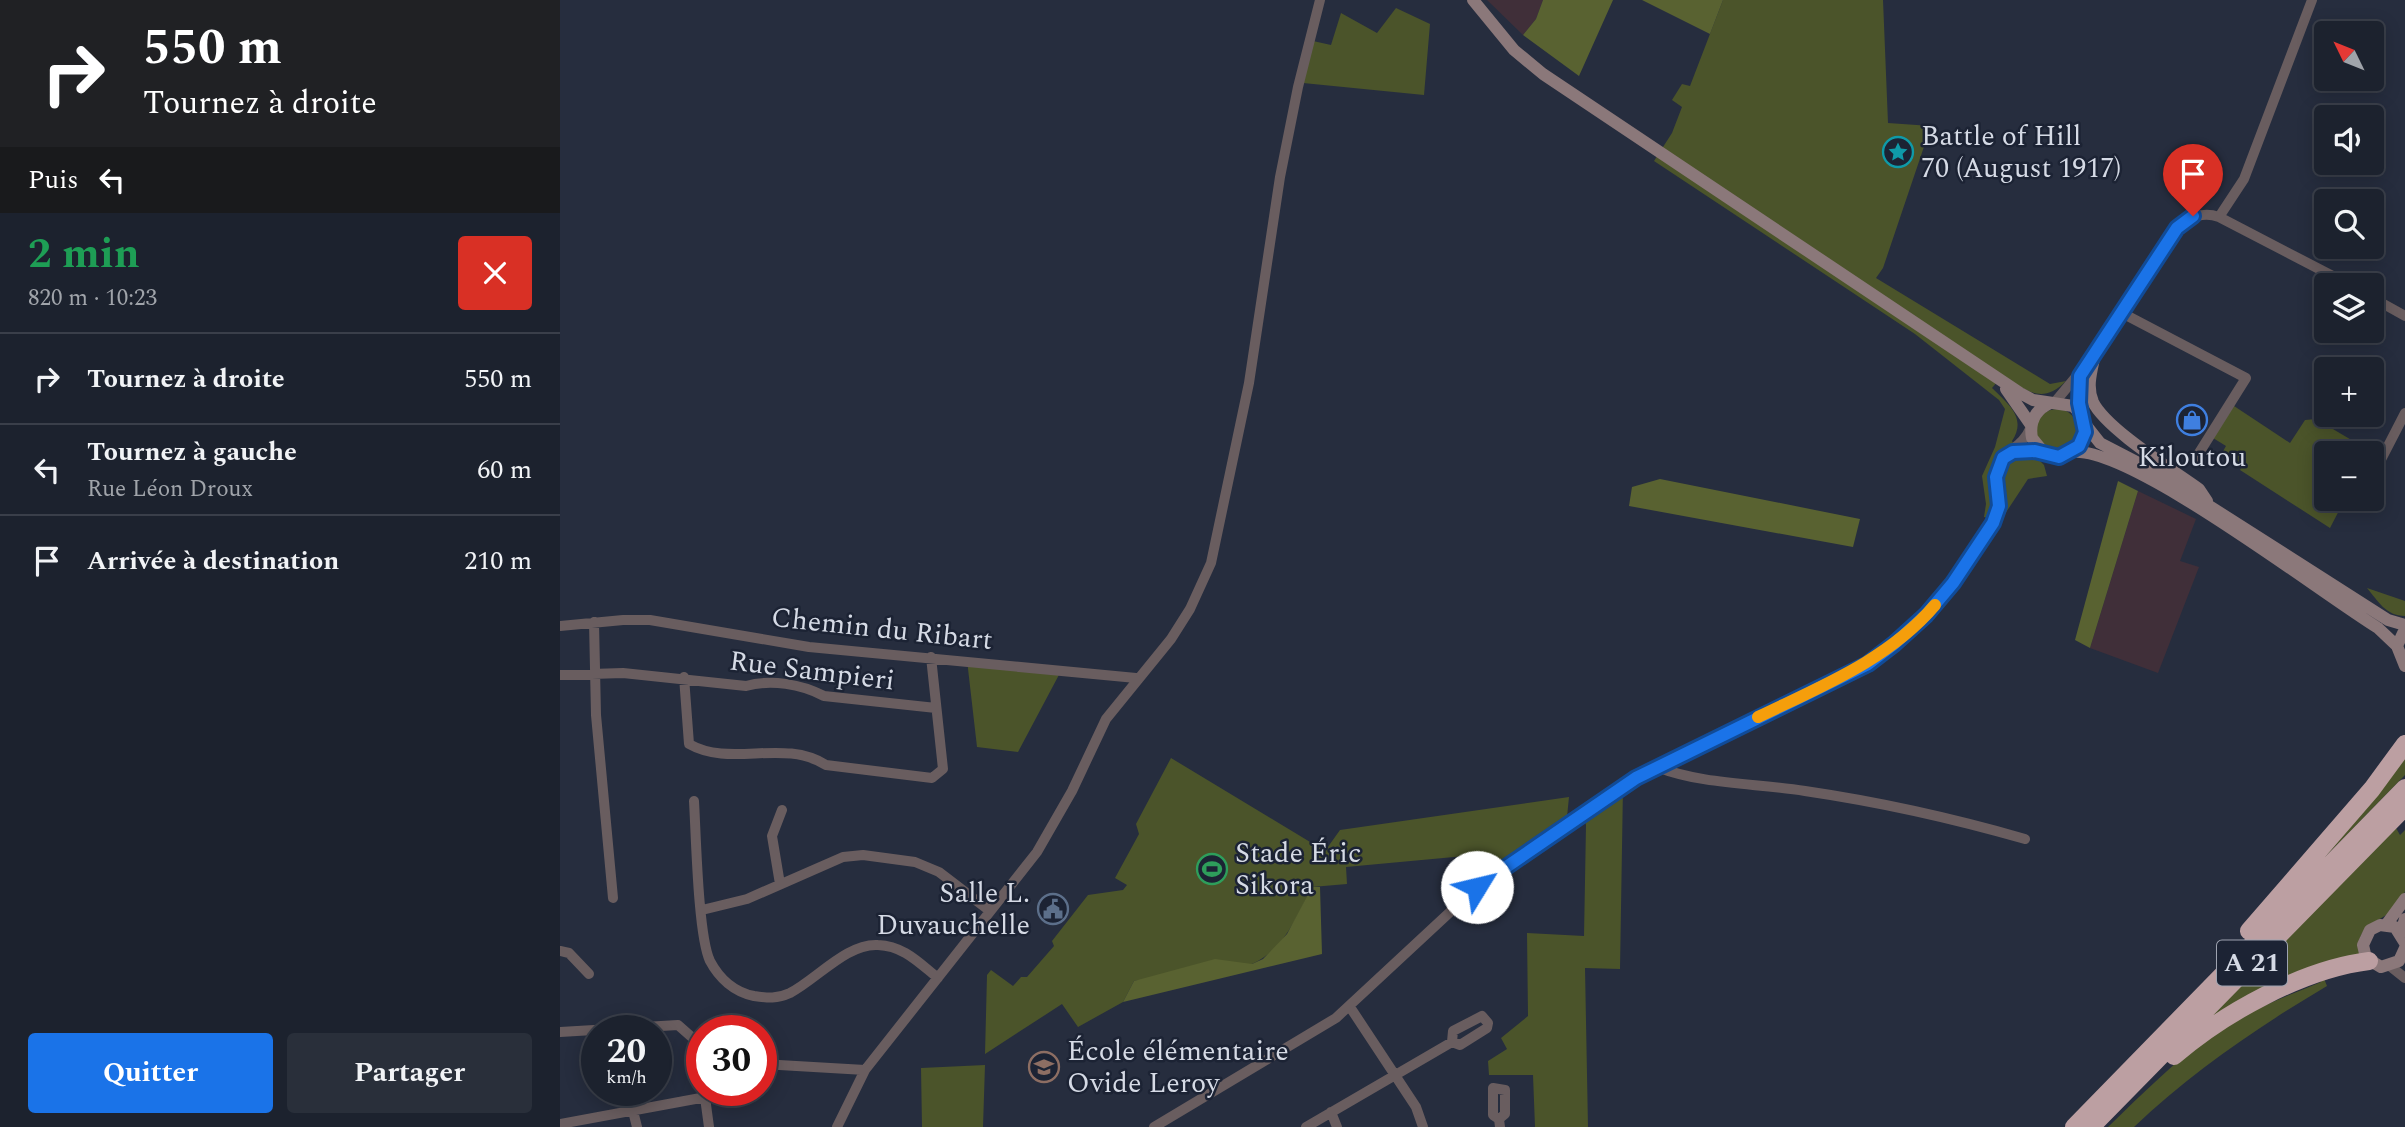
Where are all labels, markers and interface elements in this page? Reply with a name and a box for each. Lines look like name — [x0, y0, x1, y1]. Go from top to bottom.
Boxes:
text: 550 m — [143, 11, 282, 86]
north arrow — [2314, 21, 2384, 91]
map controls — [2314, 21, 2384, 511]
icon: right — [28, 28, 119, 119]
text: Tournez à droite — [143, 79, 377, 128]
button: sound — [2314, 105, 2384, 175]
place label: Battle of Hill 70 (August 1917) — [1921, 115, 2121, 190]
place icon: Battle of Hill 70 (August 1917) — [1881, 135, 1915, 169]
pin — [2163, 144, 2223, 216]
icon: arrive — [2174, 155, 2212, 193]
text: Puis — [28, 160, 79, 200]
icon: left — [93, 161, 131, 199]
button: search — [2314, 189, 2384, 259]
text: 2 min — [28, 223, 140, 286]
button: close — [458, 236, 532, 310]
button: layers — [2314, 273, 2384, 343]
text: 820 m · 10:23 — [28, 281, 157, 316]
button: + — [2314, 357, 2384, 427]
text: Tournez à droite — [87, 359, 285, 399]
text: 550 m — [464, 359, 532, 399]
icon: right — [28, 360, 66, 398]
shop icon: Kiloutou — [2175, 403, 2209, 437]
text: Tournez à gauche — [87, 432, 297, 472]
place label: Kiloutou — [2138, 436, 2246, 479]
button: − — [2314, 441, 2384, 511]
text: 60 m — [477, 450, 532, 490]
icon: left — [28, 451, 66, 489]
text: Rue Léon Droux — [87, 472, 253, 507]
text: Arrivée à destination — [87, 541, 339, 581]
text: 210 m — [464, 541, 532, 581]
icon: arrive — [28, 542, 66, 580]
street label: Chemin du Ribart — [769, 596, 995, 662]
street label: Rue Sampieri — [727, 640, 897, 702]
place label: Stade Éric Sikora — [1235, 832, 1362, 907]
position arrow — [1440, 850, 1514, 924]
sports icon: Stade Éric Sikora — [1195, 852, 1229, 886]
place label: Salle L. Duvauchelle — [876, 872, 1030, 947]
public building icon: Salle L. Duvauchelle — [1036, 892, 1070, 926]
road number: A 21 — [2217, 940, 2287, 986]
speed limit sign: 30 — [686, 1015, 777, 1106]
text: 20 — [607, 1025, 646, 1078]
place label: École élémentaire Ovide Leroy — [1067, 1030, 1289, 1105]
button: Quitter — [28, 1033, 273, 1113]
button: Partager — [287, 1033, 532, 1113]
school or university icon: École élémentaire Ovide Leroy — [1027, 1050, 1061, 1084]
text: km/h — [606, 1064, 647, 1091]

